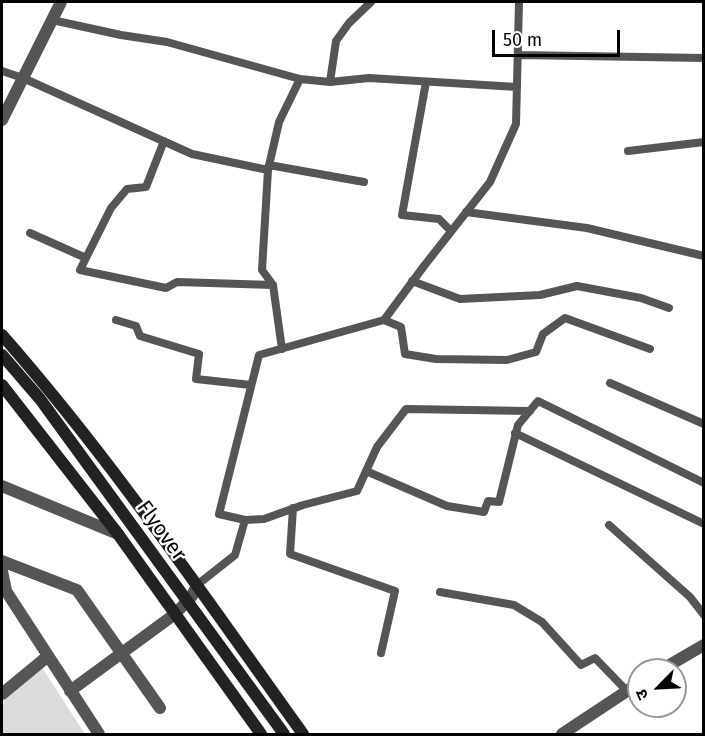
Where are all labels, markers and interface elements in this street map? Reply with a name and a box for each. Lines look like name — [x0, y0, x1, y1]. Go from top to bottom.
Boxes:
scale bar — [495, 18, 622, 56]
text: 50 m — [503, 29, 542, 51]
street label: Flyover — [131, 496, 191, 566]
north arrow — [627, 658, 687, 718]
text: उ — [631, 687, 653, 703]

